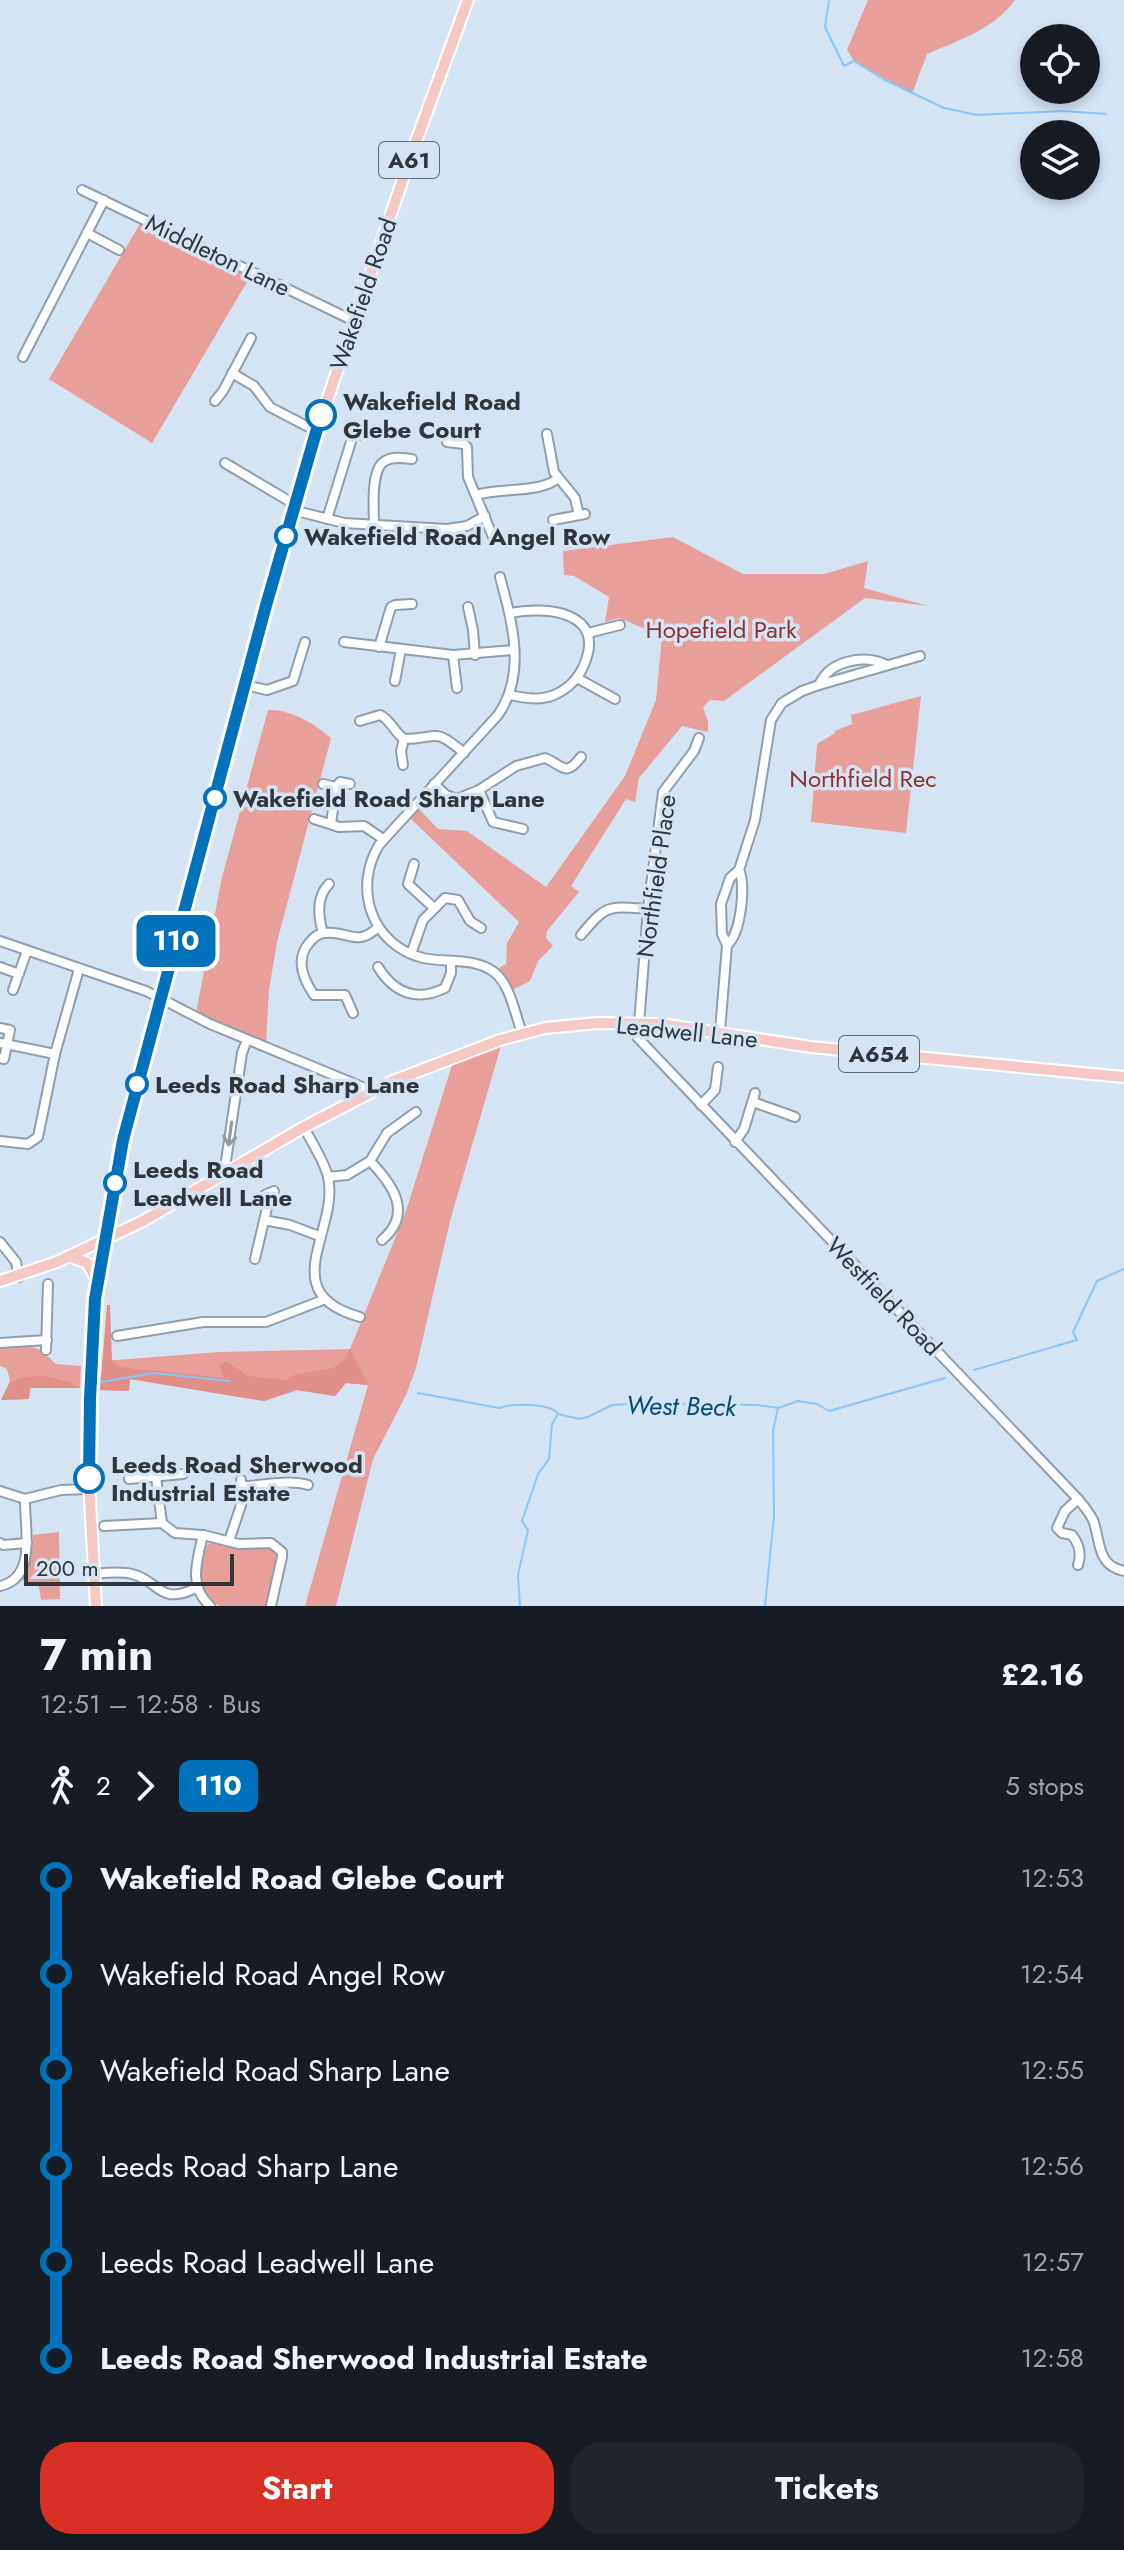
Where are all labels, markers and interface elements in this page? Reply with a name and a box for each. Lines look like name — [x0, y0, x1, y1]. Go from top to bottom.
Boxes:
map controls — [1020, 24, 1100, 200]
button: locate — [1020, 24, 1100, 104]
button: layers — [1020, 120, 1100, 200]
road number: A61 — [379, 142, 439, 178]
street label: Middleton Lane — [140, 205, 296, 305]
street label: Wakefield Road — [321, 213, 405, 375]
place label: Wakefield Road Glebe Court — [343, 384, 521, 447]
marker: Wakefield Road Glebe Court — [306, 400, 336, 430]
place label: Wakefield Road Angel Row — [304, 519, 611, 554]
marker: Wakefield Road Angel Row — [275, 525, 297, 547]
park label: Hopefield Park — [646, 612, 797, 647]
park label: Northfield Rec — [789, 761, 937, 796]
place label: Wakefield Road Sharp Lane — [233, 781, 545, 816]
marker: Wakefield Road Sharp Lane — [204, 787, 226, 809]
street label: Northfield Place — [627, 792, 685, 960]
line badge: 110 — [130, 915, 222, 967]
text: 110 — [152, 920, 200, 961]
street label: Leadwell Lane — [614, 1007, 760, 1057]
road number: A654 — [839, 1036, 919, 1072]
place label: Leeds Road Sharp Lane — [155, 1067, 419, 1102]
marker: Leeds Road Sharp Lane — [126, 1073, 148, 1095]
one-way arrow — [222, 1121, 237, 1146]
place label: Leeds Road Leadwell Lane — [133, 1152, 292, 1215]
marker: Leeds Road Leadwell Lane — [104, 1172, 126, 1194]
street label: Westfield Road — [818, 1229, 950, 1363]
water label: West Beck — [626, 1386, 738, 1426]
place label: Leeds Road Sherwood Industrial Estate — [111, 1447, 363, 1510]
marker: Leeds Road Sherwood Industrial Estate — [74, 1463, 104, 1493]
scale bar — [24, 1550, 234, 1586]
text: 200 m — [36, 1552, 99, 1584]
text: 7 min — [40, 1623, 153, 1687]
text: £2.16 — [1001, 1653, 1084, 1696]
text: 12:51 – 12:58 · Bus — [40, 1685, 261, 1723]
icon: walk — [40, 1764, 84, 1808]
icon: forward — [123, 1764, 167, 1808]
text: 110 — [195, 1765, 242, 1806]
text: 2 — [96, 1767, 111, 1805]
text: 5 stops — [1005, 1767, 1084, 1805]
text: Wakefield Road Glebe Court — [100, 1857, 504, 1900]
text: 12:53 — [1021, 1859, 1084, 1897]
text: Wakefield Road Angel Row — [100, 1953, 445, 1996]
text: 12:54 — [1020, 1955, 1084, 1993]
text: Wakefield Road Sharp Lane — [100, 2049, 450, 2092]
text: 12:55 — [1020, 2051, 1084, 2089]
text: Leeds Road Sharp Lane — [100, 2145, 398, 2188]
text: 12:56 — [1020, 2147, 1084, 2185]
text: Leeds Road Leadwell Lane — [100, 2241, 434, 2284]
text: 12:57 — [1021, 2243, 1084, 2281]
text: Leeds Road Sherwood Industrial Estate — [100, 2337, 648, 2380]
text: 12:58 — [1021, 2339, 1084, 2377]
button: Start — [40, 2442, 554, 2534]
button: Tickets — [570, 2442, 1084, 2534]

